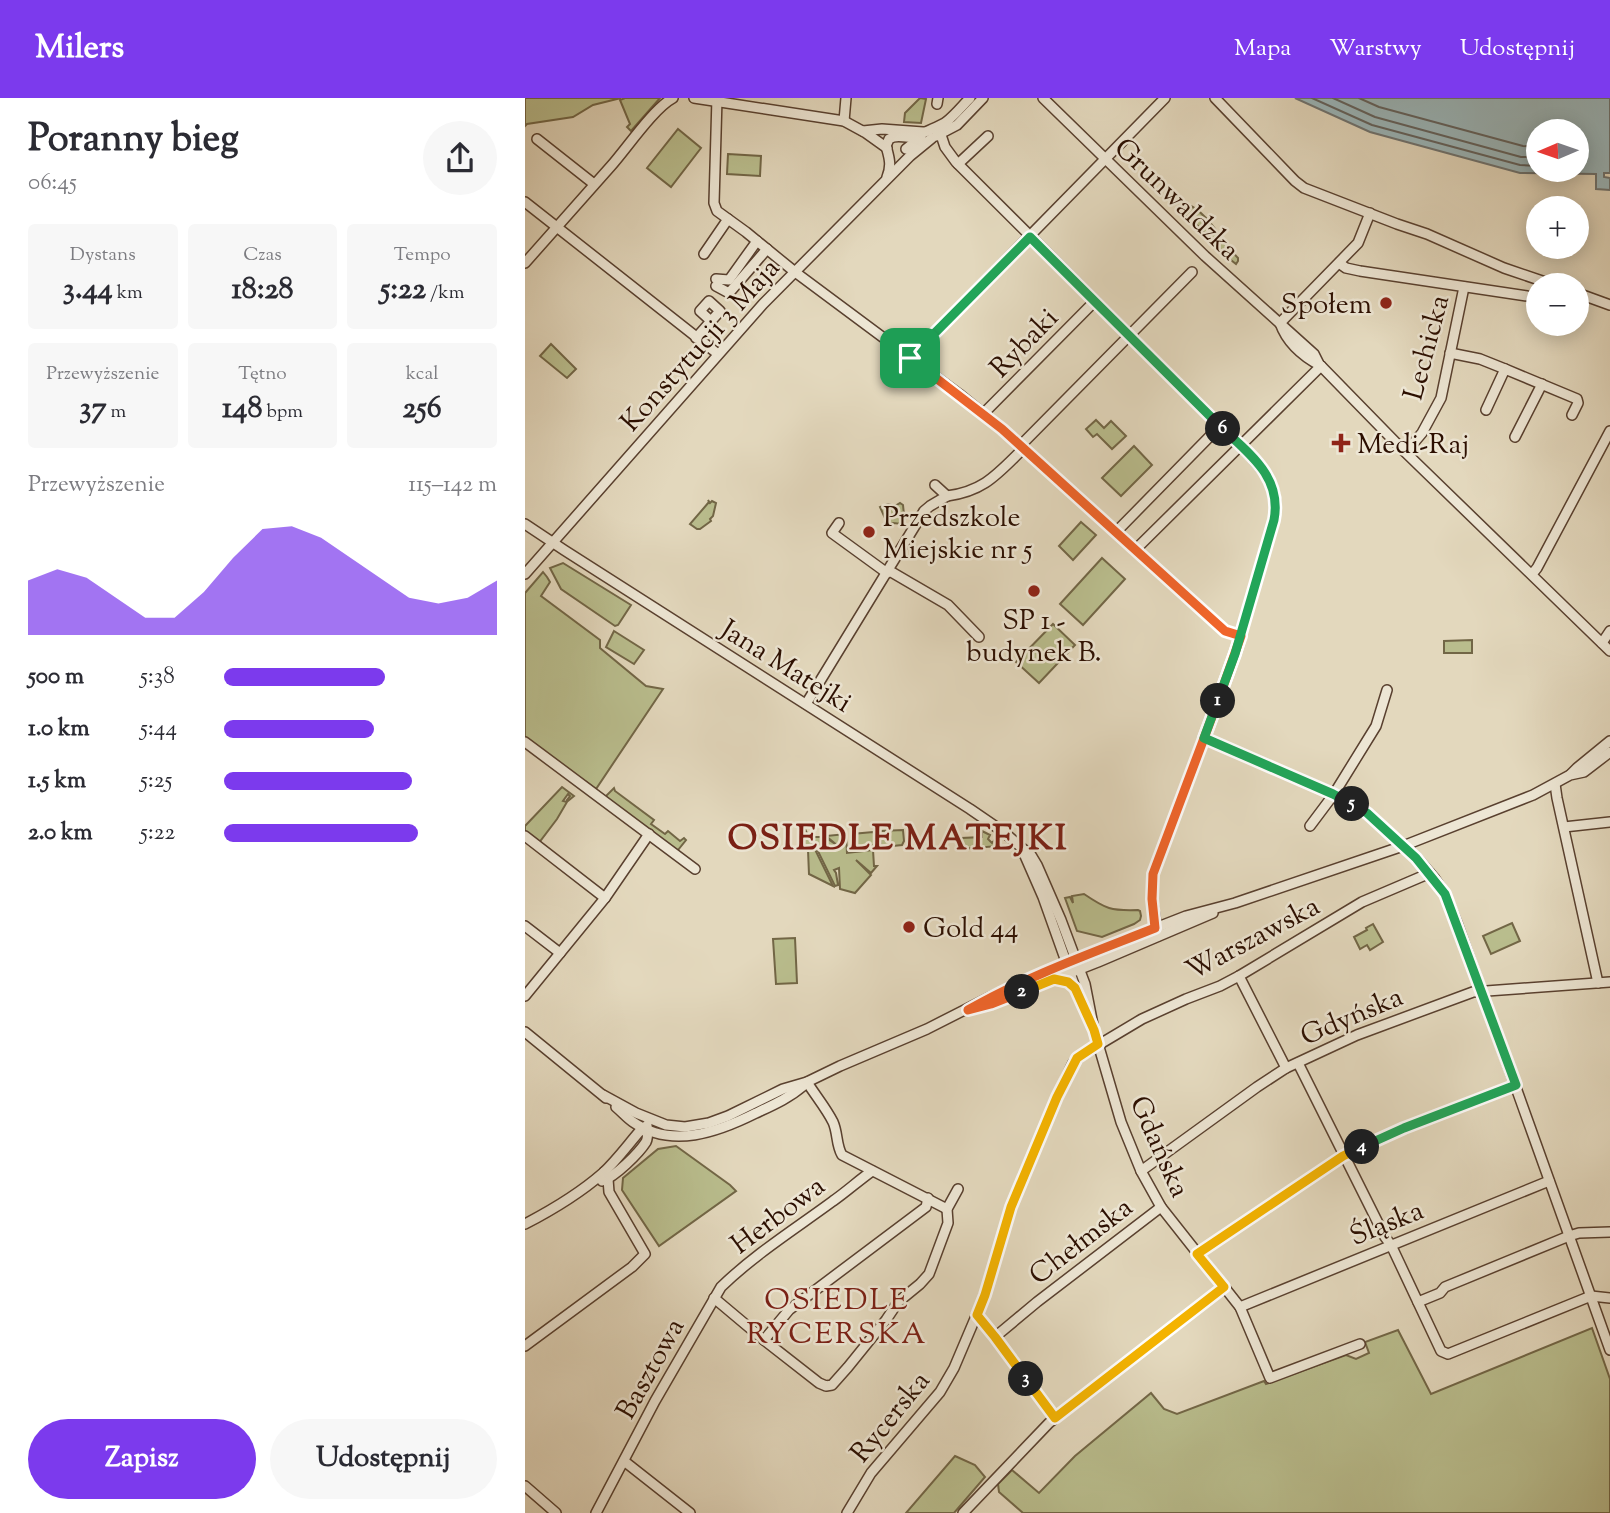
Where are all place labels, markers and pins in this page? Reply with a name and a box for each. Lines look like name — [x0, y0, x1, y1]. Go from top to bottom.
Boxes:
place label: Społem — [1281, 286, 1372, 326]
marker: Społem — [1378, 295, 1394, 311]
pin — [880, 328, 940, 388]
pin: 6 — [1205, 412, 1241, 446]
place label: Medi-Raj — [1357, 426, 1469, 466]
marker: Medi-Raj — [1331, 433, 1351, 453]
place label: Przedszkole Miejskie nr 5 — [883, 499, 1033, 571]
marker: Przedszkole Miejskie nr 5 — [861, 524, 877, 540]
marker: SP 1 - budynek B. — [1026, 583, 1042, 599]
place label: SP 1 - budynek B. — [966, 602, 1102, 674]
pin: 1 — [1201, 684, 1235, 718]
pin: 5 — [1335, 786, 1369, 822]
place label: Gold 44 — [923, 910, 1019, 950]
marker: Gold 44 — [901, 919, 917, 935]
pin: 2 — [1005, 974, 1039, 1010]
pin: 4 — [1345, 1130, 1379, 1164]
pin: 3 — [1009, 1362, 1043, 1396]

